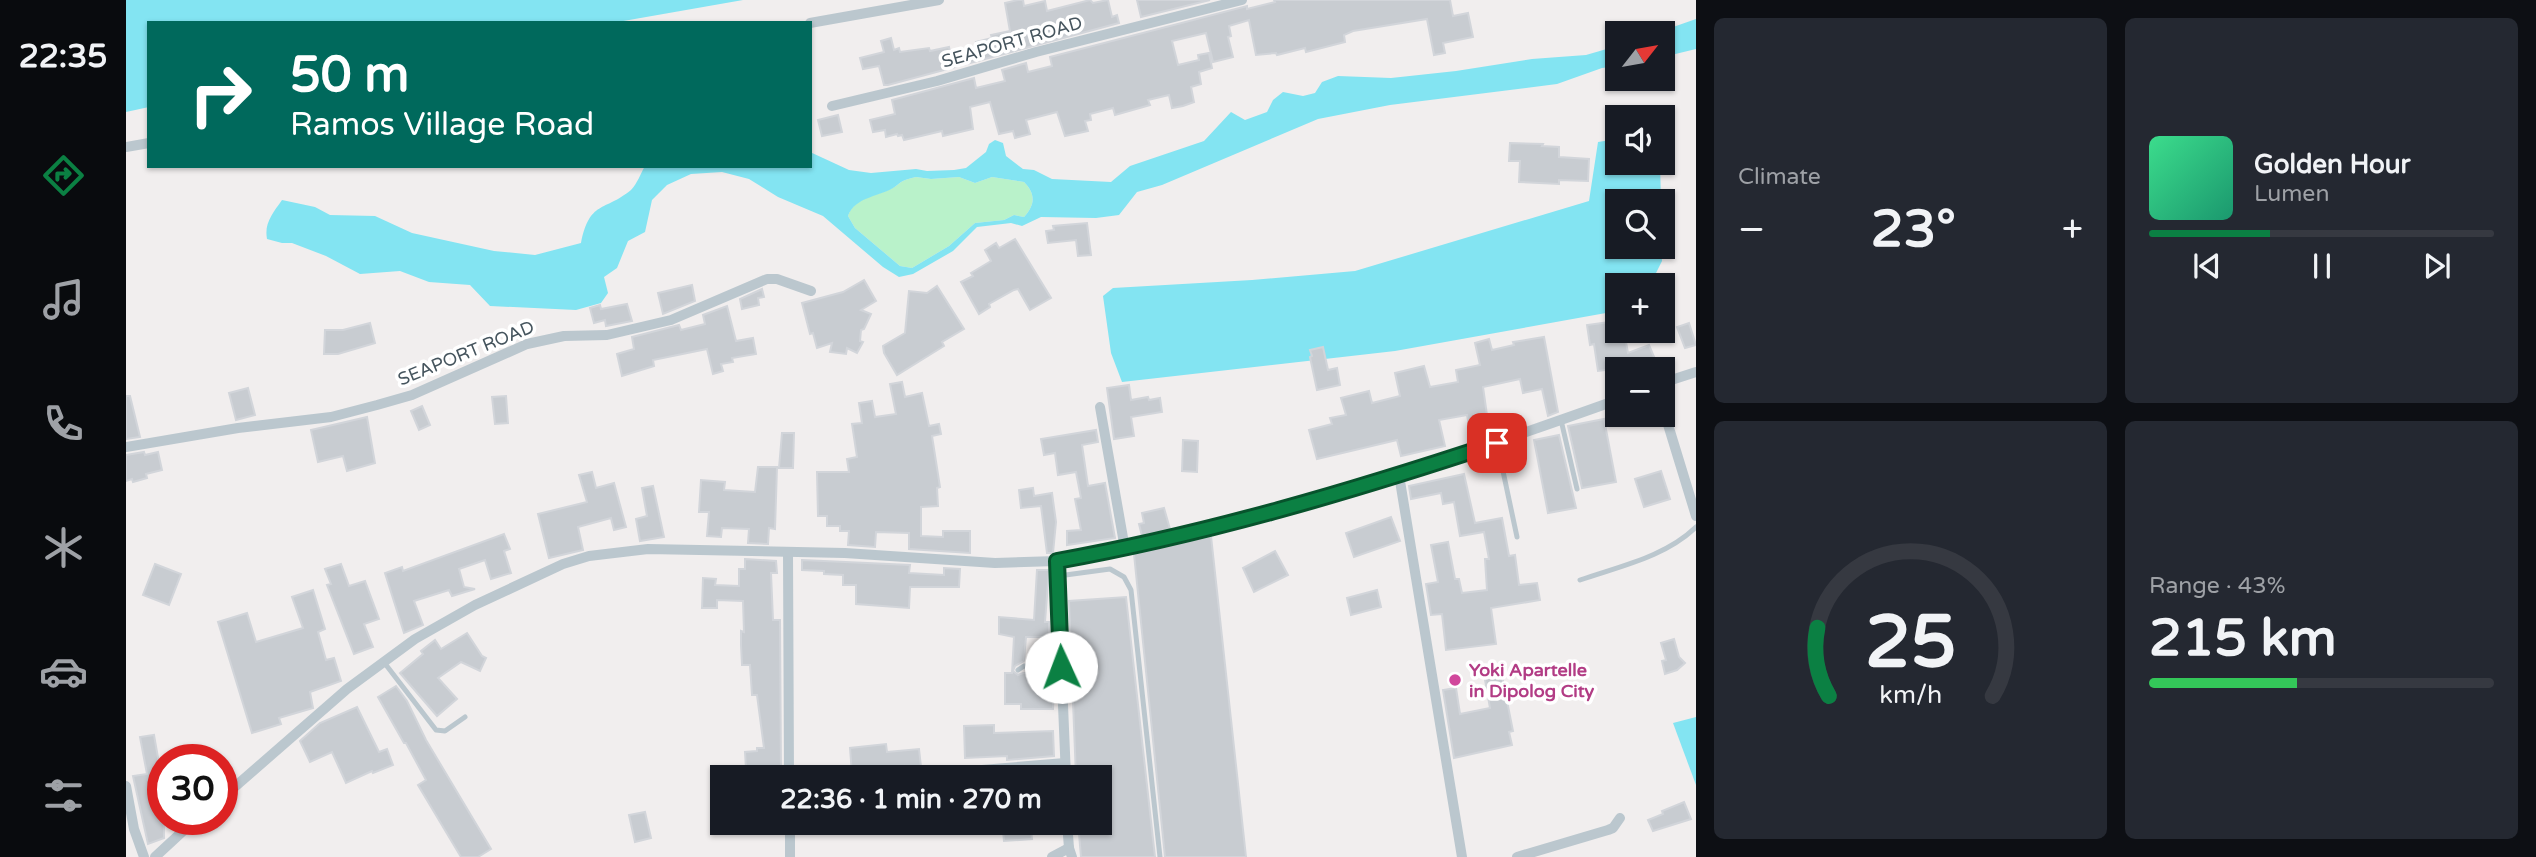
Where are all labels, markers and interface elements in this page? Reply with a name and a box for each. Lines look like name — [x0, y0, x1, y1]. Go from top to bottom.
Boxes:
street label: SEAPORT ROAD — [939, 11, 1085, 73]
north arrow — [1605, 21, 1675, 91]
map controls — [1605, 21, 1675, 427]
text: 22:35 — [19, 38, 107, 76]
text: 50 m — [290, 46, 409, 105]
icon: right — [175, 49, 266, 140]
button: sound — [1605, 105, 1675, 175]
text: Ramos Village Road — [290, 106, 594, 144]
text: Golden Hour — [2254, 149, 2411, 180]
icon: directions — [39, 151, 88, 200]
text: Climate — [1738, 163, 1821, 191]
text: Lumen — [2254, 180, 2329, 208]
button: search — [1605, 189, 1675, 259]
text: 23° — [1871, 198, 1956, 261]
text: − — [1738, 207, 1765, 253]
text: + — [2062, 207, 2083, 253]
icon: previous — [2188, 247, 2226, 285]
icon: pause — [2303, 247, 2341, 285]
icon: next — [2418, 247, 2456, 285]
button: + — [1605, 273, 1675, 343]
icon: music — [39, 275, 88, 324]
street label: SEAPORT ROAD — [395, 316, 537, 390]
button: − — [1605, 357, 1675, 427]
icon: phone — [39, 399, 88, 448]
pin — [1467, 413, 1527, 473]
icon: arrive — [1478, 424, 1516, 462]
icon: climate — [39, 523, 88, 572]
text: Range · 43% — [2149, 572, 2285, 600]
text: 25 — [1865, 599, 1956, 687]
text: 215 km — [2149, 607, 2337, 670]
position arrow — [1024, 630, 1098, 704]
icon: car — [39, 647, 88, 696]
place label: Yoki Apartelle in Dipolog City — [1469, 659, 1594, 702]
marker: Yoki Apartelle in Dipolog City — [1447, 672, 1463, 688]
text: km/h — [1879, 680, 1942, 710]
speed limit sign: 30 — [147, 744, 238, 835]
icon: filters — [39, 771, 88, 820]
text: 22:36 · 1 min · 270 m — [780, 784, 1042, 815]

